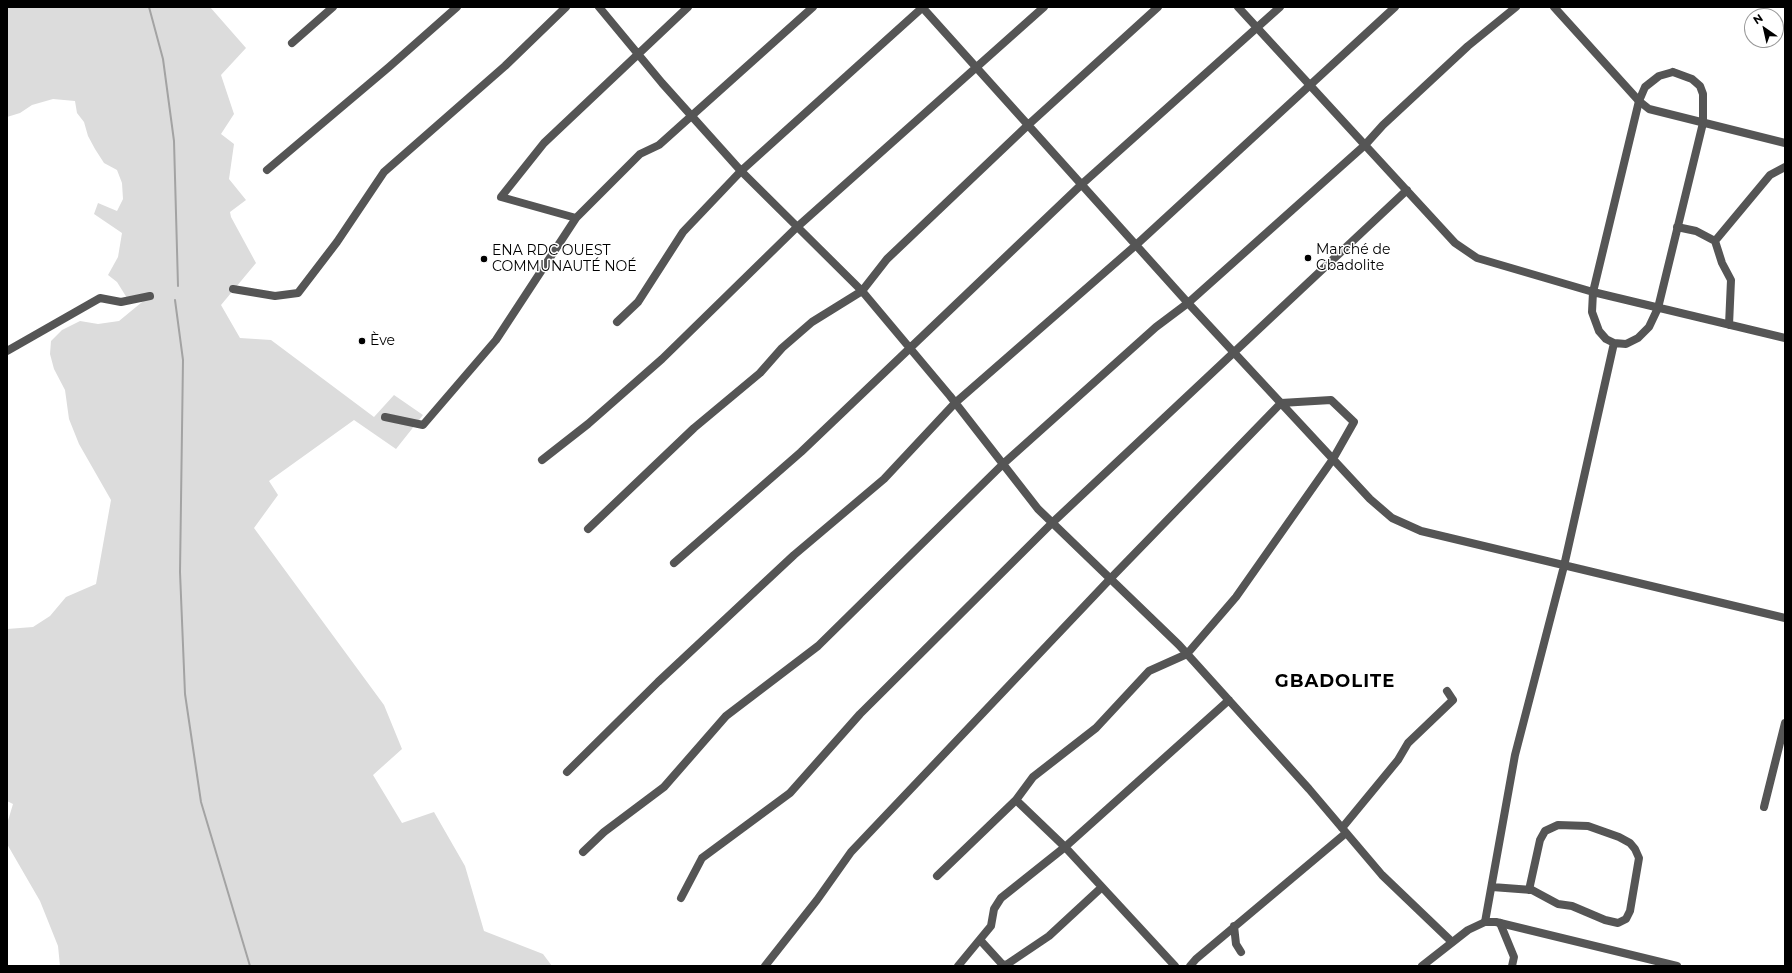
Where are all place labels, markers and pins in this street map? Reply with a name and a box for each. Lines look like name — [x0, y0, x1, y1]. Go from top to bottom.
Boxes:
place label: Marché de Gbadolite — [1316, 242, 1390, 274]
place label: ENA RDC OUEST COMMUNAUTÉ NOÉ — [492, 243, 637, 276]
marker: Marché de Gbadolite — [1303, 253, 1313, 263]
marker: ENA RDC OUEST COMMUNAUTÉ NOÉ — [479, 254, 489, 264]
place label: Ève — [370, 333, 395, 349]
marker: Ève — [357, 336, 367, 346]

